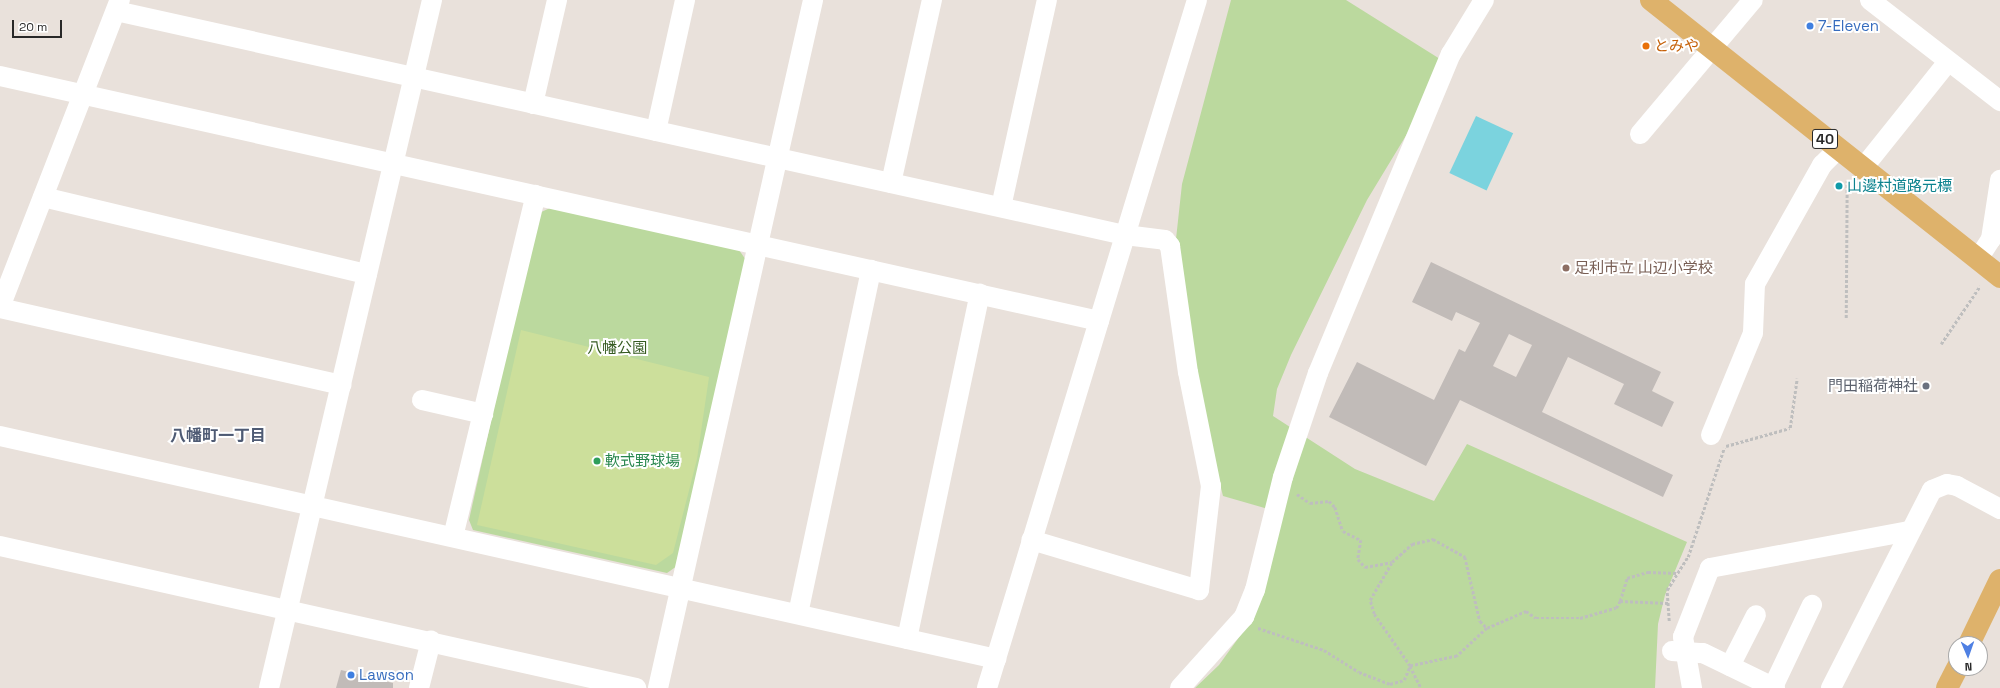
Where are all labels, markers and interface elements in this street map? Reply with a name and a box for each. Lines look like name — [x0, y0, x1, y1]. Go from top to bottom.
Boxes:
scale bar — [14, 12, 64, 38]
place label: 7-Eleven — [1818, 17, 1879, 35]
text: 20 m — [19, 19, 47, 35]
marker: 7-Eleven — [1805, 21, 1815, 31]
place label: とみや — [1654, 37, 1699, 55]
marker: とみや — [1641, 41, 1651, 51]
road number: 40 — [1812, 127, 1838, 151]
place label: 山邊村道路元標 — [1847, 177, 1952, 195]
marker: 山邊村道路元標 — [1834, 181, 1844, 191]
place label: 足利市立 山辺小学校 — [1574, 259, 1713, 277]
marker: 足利市立 山辺小学校 — [1561, 263, 1571, 273]
park label: 八幡公園 — [587, 339, 647, 357]
place label: 門田稲荷神社 — [1828, 377, 1918, 395]
marker: 門田稲荷神社 — [1921, 381, 1931, 391]
district label: 八幡町一丁目 — [170, 426, 266, 446]
place label: 軟式野球場 — [605, 452, 680, 470]
marker: 軟式野球場 — [592, 456, 602, 466]
north arrow — [1948, 636, 1988, 676]
text: N — [1964, 660, 1972, 674]
place label: Lawson — [359, 666, 414, 684]
marker: Lawson — [346, 670, 356, 680]

